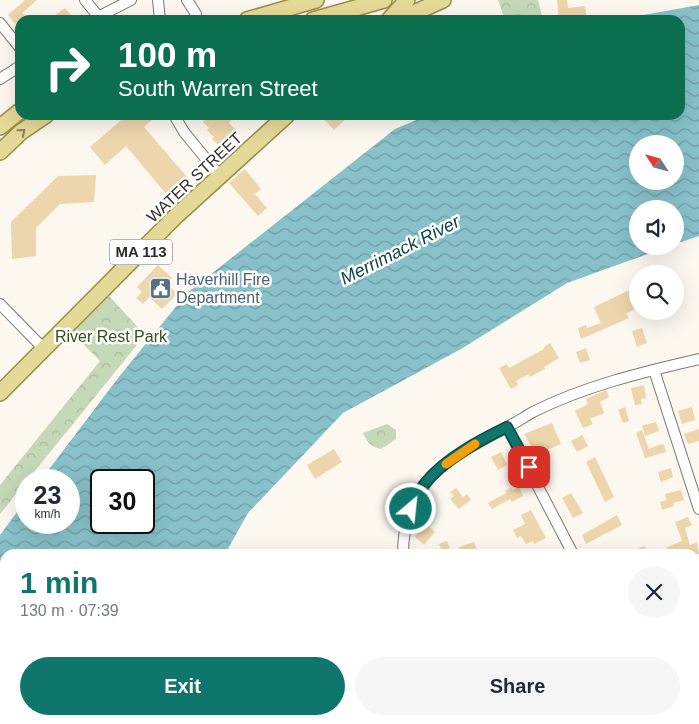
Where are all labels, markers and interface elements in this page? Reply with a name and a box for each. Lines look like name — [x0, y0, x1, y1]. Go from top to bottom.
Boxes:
icon: right — [35, 35, 100, 100]
text: 100 m — [118, 35, 217, 74]
text: South Warren Street — [118, 76, 318, 101]
street label: WATER STREET — [143, 129, 245, 226]
one-way arrow — [16, 130, 25, 138]
north arrow — [629, 135, 684, 190]
map controls — [629, 135, 684, 320]
button: sound — [629, 200, 684, 255]
water label: Merrimack River — [337, 211, 464, 289]
road number: MA 113 — [110, 240, 172, 264]
button: search — [629, 265, 684, 320]
place label: Haverhill Fire Department — [176, 271, 270, 306]
public building icon: Haverhill Fire Department — [148, 276, 172, 300]
park label: River Rest Park — [55, 328, 168, 345]
pin — [508, 446, 550, 488]
icon: arrive — [515, 453, 543, 481]
speed limit sign: 30 — [90, 469, 155, 534]
text: 23 — [34, 481, 61, 509]
position arrow — [384, 482, 436, 534]
text: km/h — [34, 507, 61, 521]
text: 1 min — [20, 566, 98, 599]
button: close — [628, 566, 680, 618]
text: 130 m · 07:39 — [20, 602, 119, 619]
button: Exit — [20, 657, 345, 715]
button: Share — [355, 657, 680, 715]

